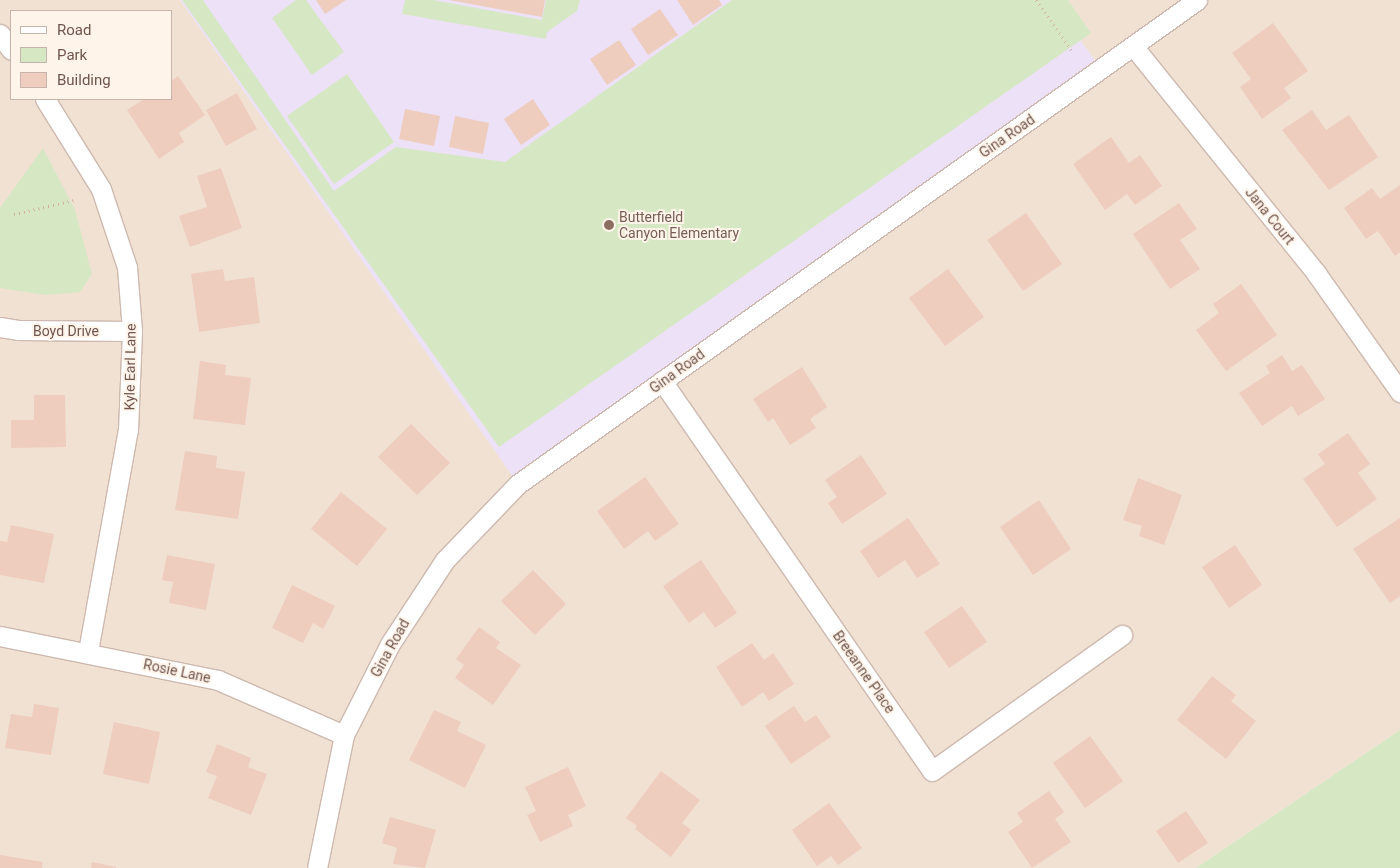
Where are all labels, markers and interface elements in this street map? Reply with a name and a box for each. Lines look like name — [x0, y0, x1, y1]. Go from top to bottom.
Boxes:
legend — [10, 10, 172, 100]
text: Road — [57, 21, 91, 39]
text: Park — [57, 46, 87, 64]
text: Building — [57, 71, 111, 89]
street label: Gina Road — [976, 111, 1038, 161]
street label: Jana Court — [1242, 184, 1298, 248]
place label: Butterfield Canyon Elementary — [619, 209, 739, 242]
marker: Butterfield Canyon Elementary — [603, 219, 615, 231]
street label: Boyd Drive — [33, 323, 99, 339]
street label: Kyle Earl Lane — [121, 323, 139, 411]
street label: Gina Road — [646, 345, 708, 397]
street label: Gina Road — [367, 616, 413, 680]
street label: Breeanne Place — [829, 628, 899, 716]
street label: Rosie Lane — [142, 656, 212, 686]

